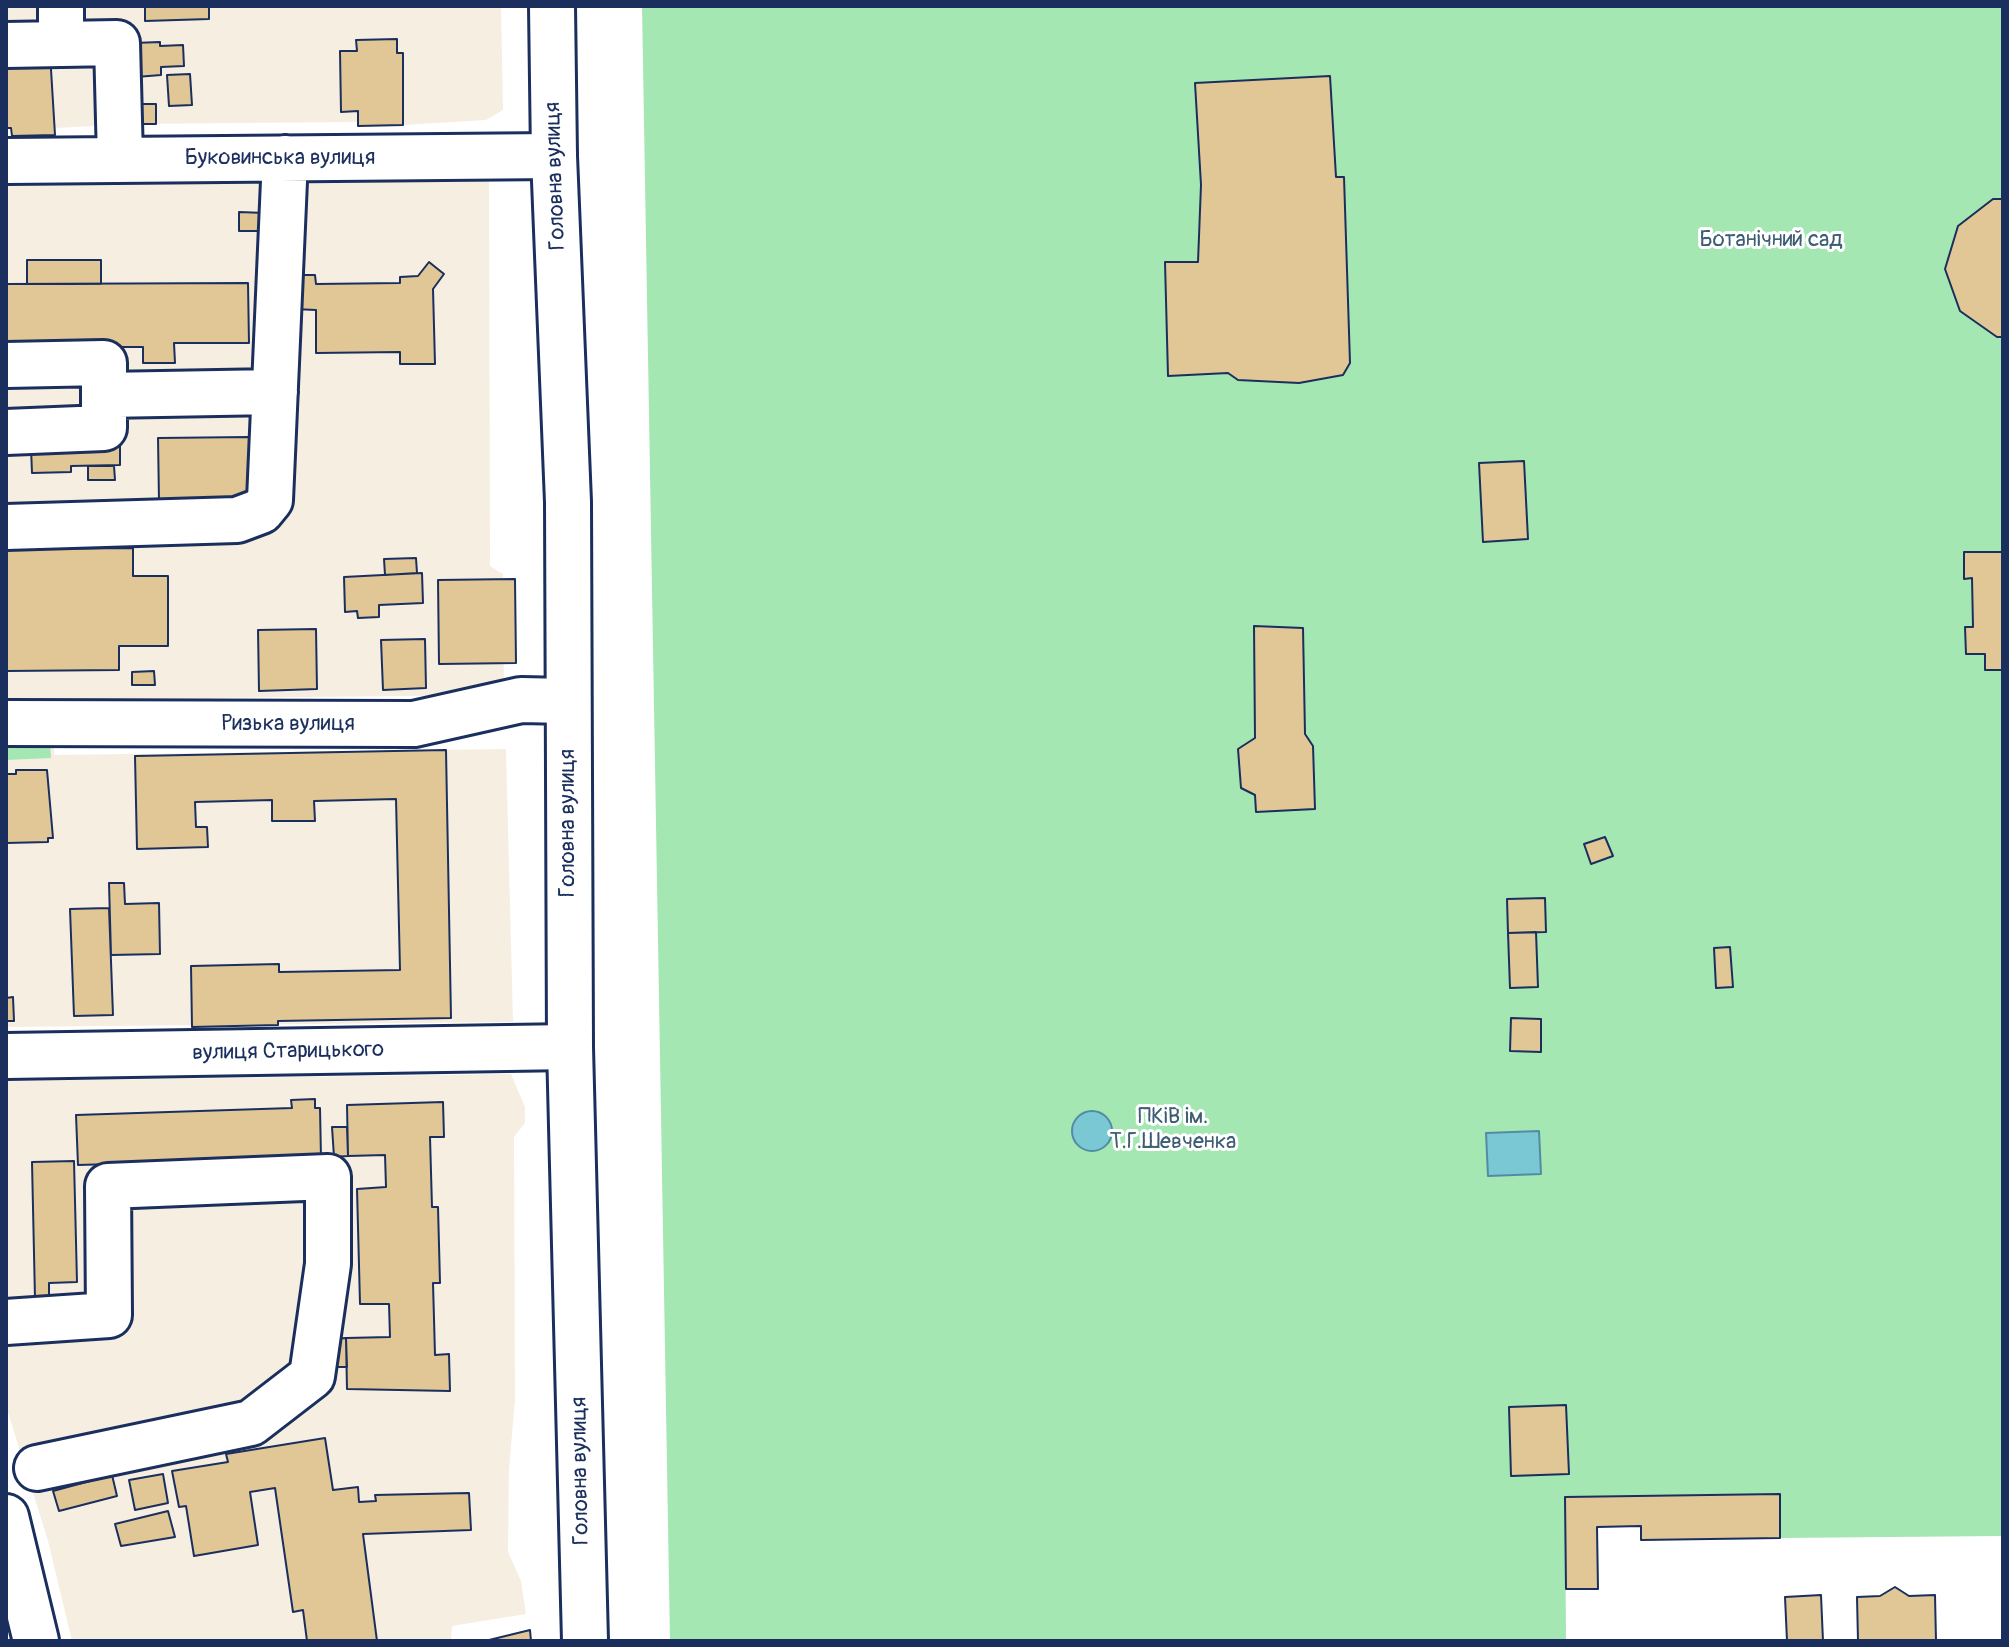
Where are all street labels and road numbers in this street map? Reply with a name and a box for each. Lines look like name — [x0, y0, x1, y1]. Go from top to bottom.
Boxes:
street label: Головна вулиця — [540, 101, 572, 251]
street label: Буковинська вулиця — [185, 145, 375, 171]
street label: Ризька вулиця — [221, 711, 355, 737]
street label: Головна вулиця — [555, 749, 581, 897]
street label: вулиця Старицького — [192, 1037, 384, 1067]
street label: Головна вулиця — [567, 1397, 595, 1545]

